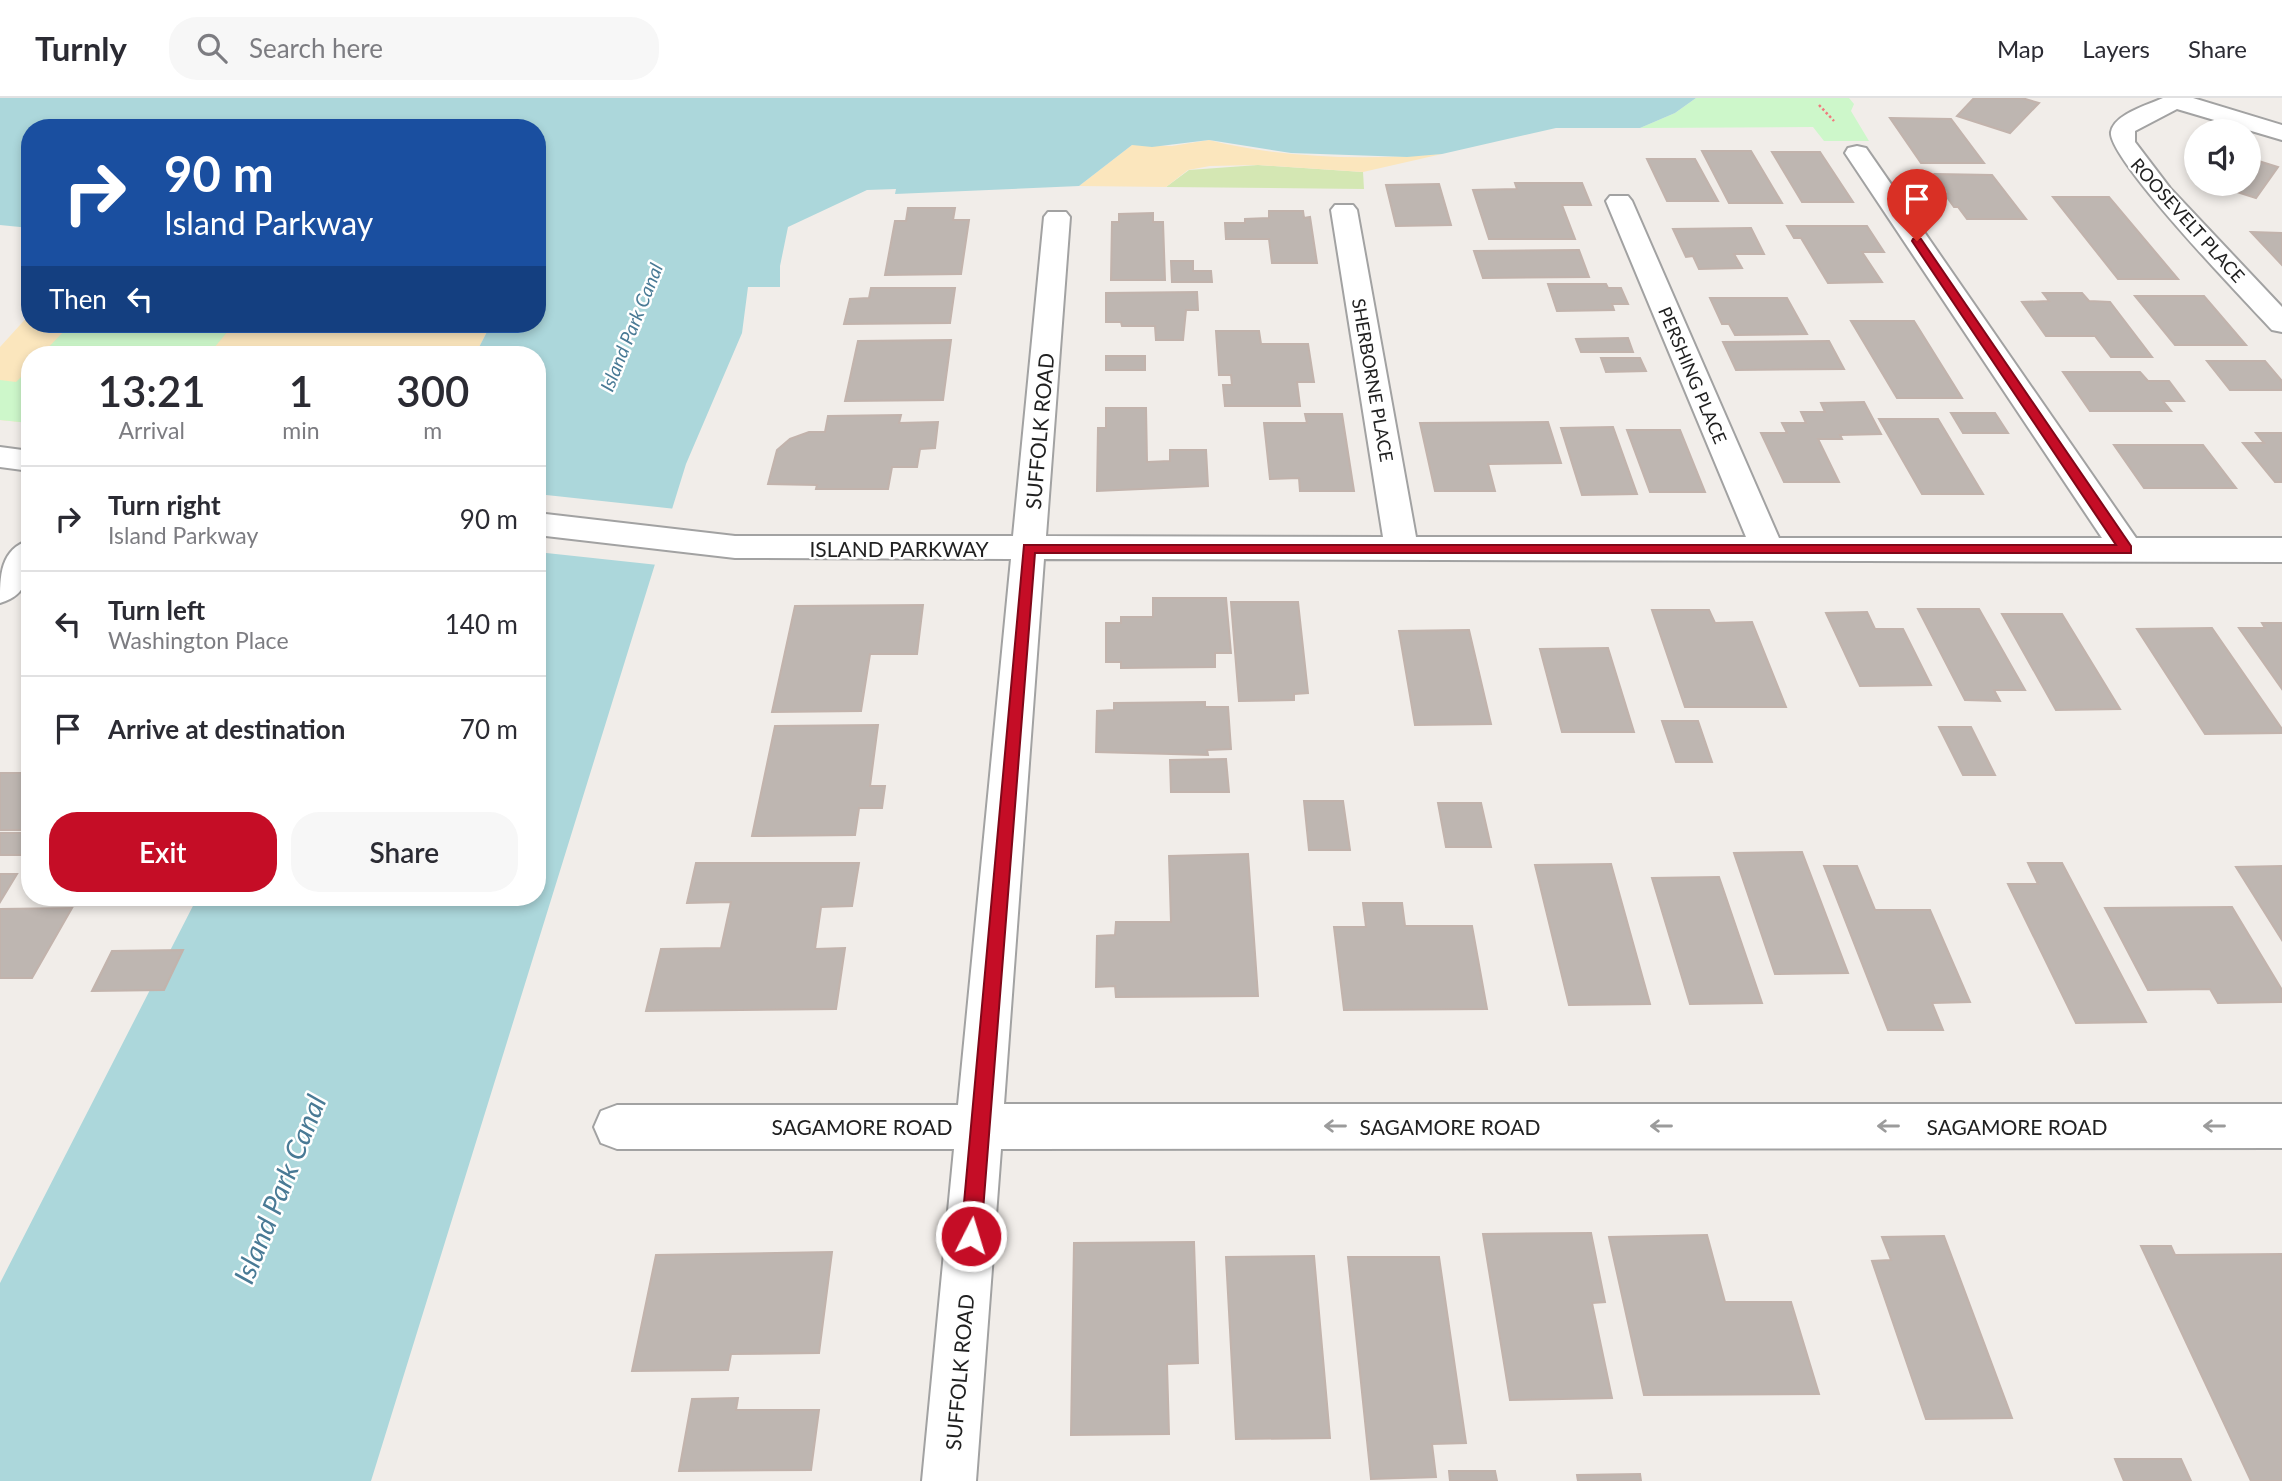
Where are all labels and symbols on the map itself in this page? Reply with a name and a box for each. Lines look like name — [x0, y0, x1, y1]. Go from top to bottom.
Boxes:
street label: ROOSEVELT PLACE — [2127, 153, 2249, 287]
pin — [1887, 169, 1947, 241]
water label: Island Park Canal — [595, 260, 667, 394]
street label: SHERBORNE PLACE — [1348, 297, 1398, 463]
street label: PERSHING PLACE — [1654, 303, 1732, 447]
street label: SUFFOLK ROAD — [1020, 352, 1058, 510]
street label: ISLAND PARKWAY — [809, 536, 989, 561]
water label: Island Park Canal — [226, 1090, 332, 1288]
street label: SAGAMORE ROAD — [772, 1114, 952, 1139]
street label: SAGAMORE ROAD — [1360, 1114, 1540, 1139]
street label: SAGAMORE ROAD — [1927, 1114, 2107, 1139]
one-way arrow — [1324, 1119, 1347, 1133]
one-way arrow — [1650, 1119, 1673, 1133]
one-way arrow — [1877, 1119, 1900, 1133]
one-way arrow — [2203, 1119, 2226, 1133]
position arrow — [934, 1199, 1008, 1273]
street label: SUFFOLK ROAD — [940, 1293, 978, 1451]

